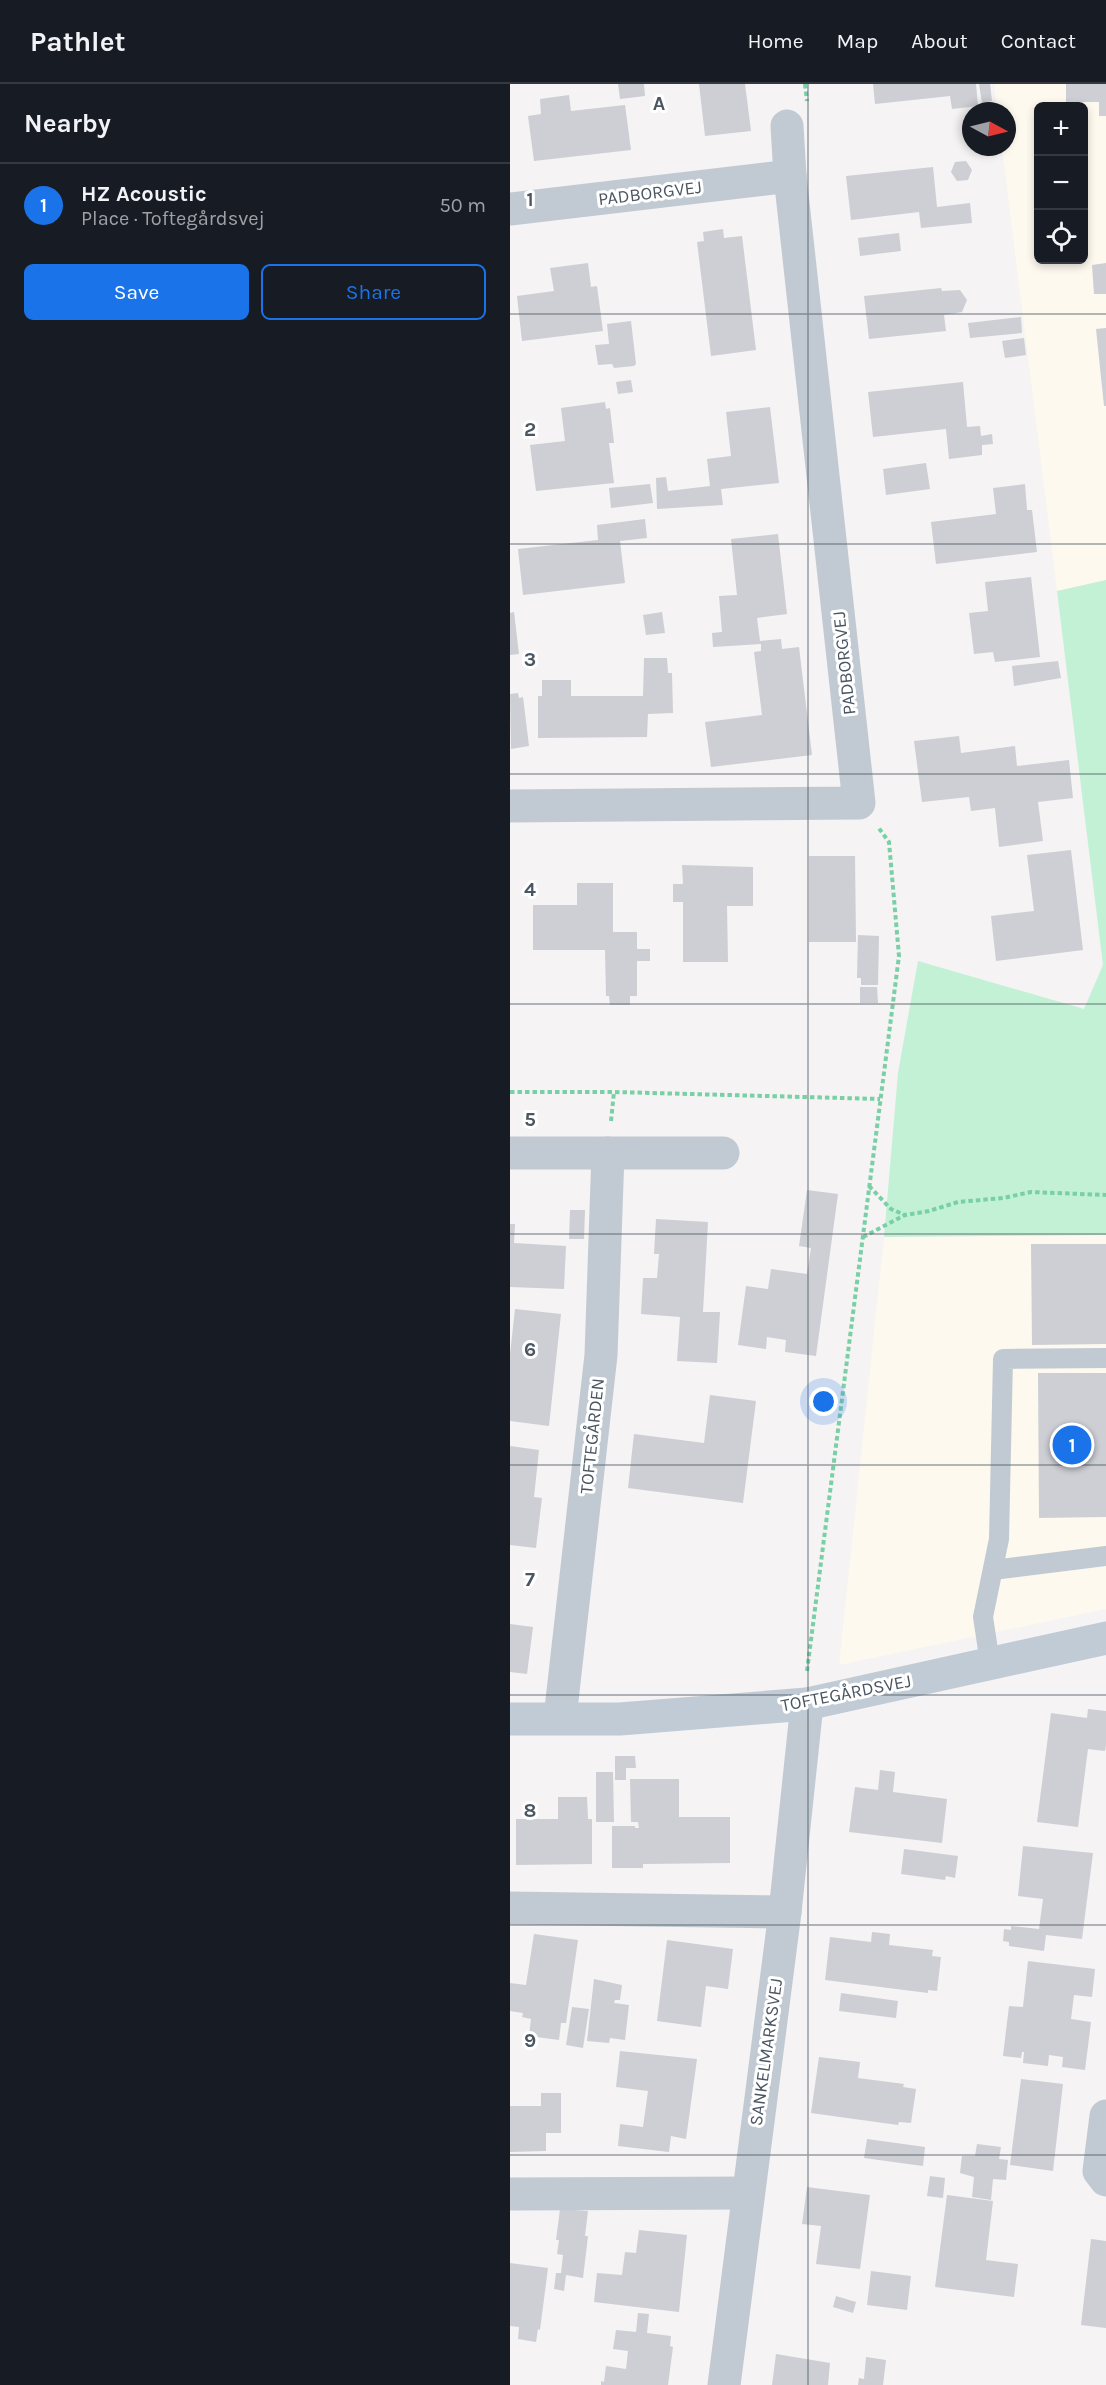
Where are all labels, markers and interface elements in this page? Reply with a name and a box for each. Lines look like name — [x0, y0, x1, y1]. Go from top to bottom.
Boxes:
text: Pathlet — [30, 25, 126, 58]
text: Home — [748, 29, 804, 53]
text: Map — [837, 29, 878, 53]
text: About — [911, 29, 968, 53]
text: Contact — [1001, 29, 1076, 53]
text: A — [653, 92, 666, 115]
north arrow — [962, 102, 1016, 156]
map controls — [1034, 102, 1088, 264]
button: + — [1034, 102, 1088, 156]
text: Nearby — [24, 108, 111, 139]
button: − — [1034, 156, 1088, 210]
street label: PADBORGVEJ — [597, 176, 703, 210]
text: HZ Acoustic — [81, 181, 207, 207]
text: 1 — [526, 188, 534, 211]
text: 1 — [40, 194, 47, 217]
text: 50 m — [439, 194, 486, 217]
text: Place · Toftegårdsvej — [81, 207, 265, 230]
button: locate — [1034, 210, 1088, 264]
button: Save — [24, 264, 249, 320]
button: Share — [261, 264, 486, 320]
text: 2 — [524, 418, 536, 441]
street label: PADBORGVEJ — [828, 610, 860, 716]
text: 3 — [524, 648, 536, 671]
text: 4 — [524, 878, 536, 901]
text: 5 — [524, 1108, 536, 1131]
text: 6 — [524, 1338, 536, 1361]
street label: TOFTEGÅRDEN — [575, 1377, 609, 1495]
your location — [809, 1387, 838, 1416]
pin: 1 — [1052, 1422, 1092, 1468]
text: 7 — [525, 1568, 535, 1591]
street label: TOFTEGÅRDSVEJ — [779, 1670, 913, 1716]
text: 8 — [524, 1799, 536, 1822]
street label: SANKELMARKSVEJ — [745, 1977, 787, 2127]
text: 9 — [524, 2029, 536, 2052]

